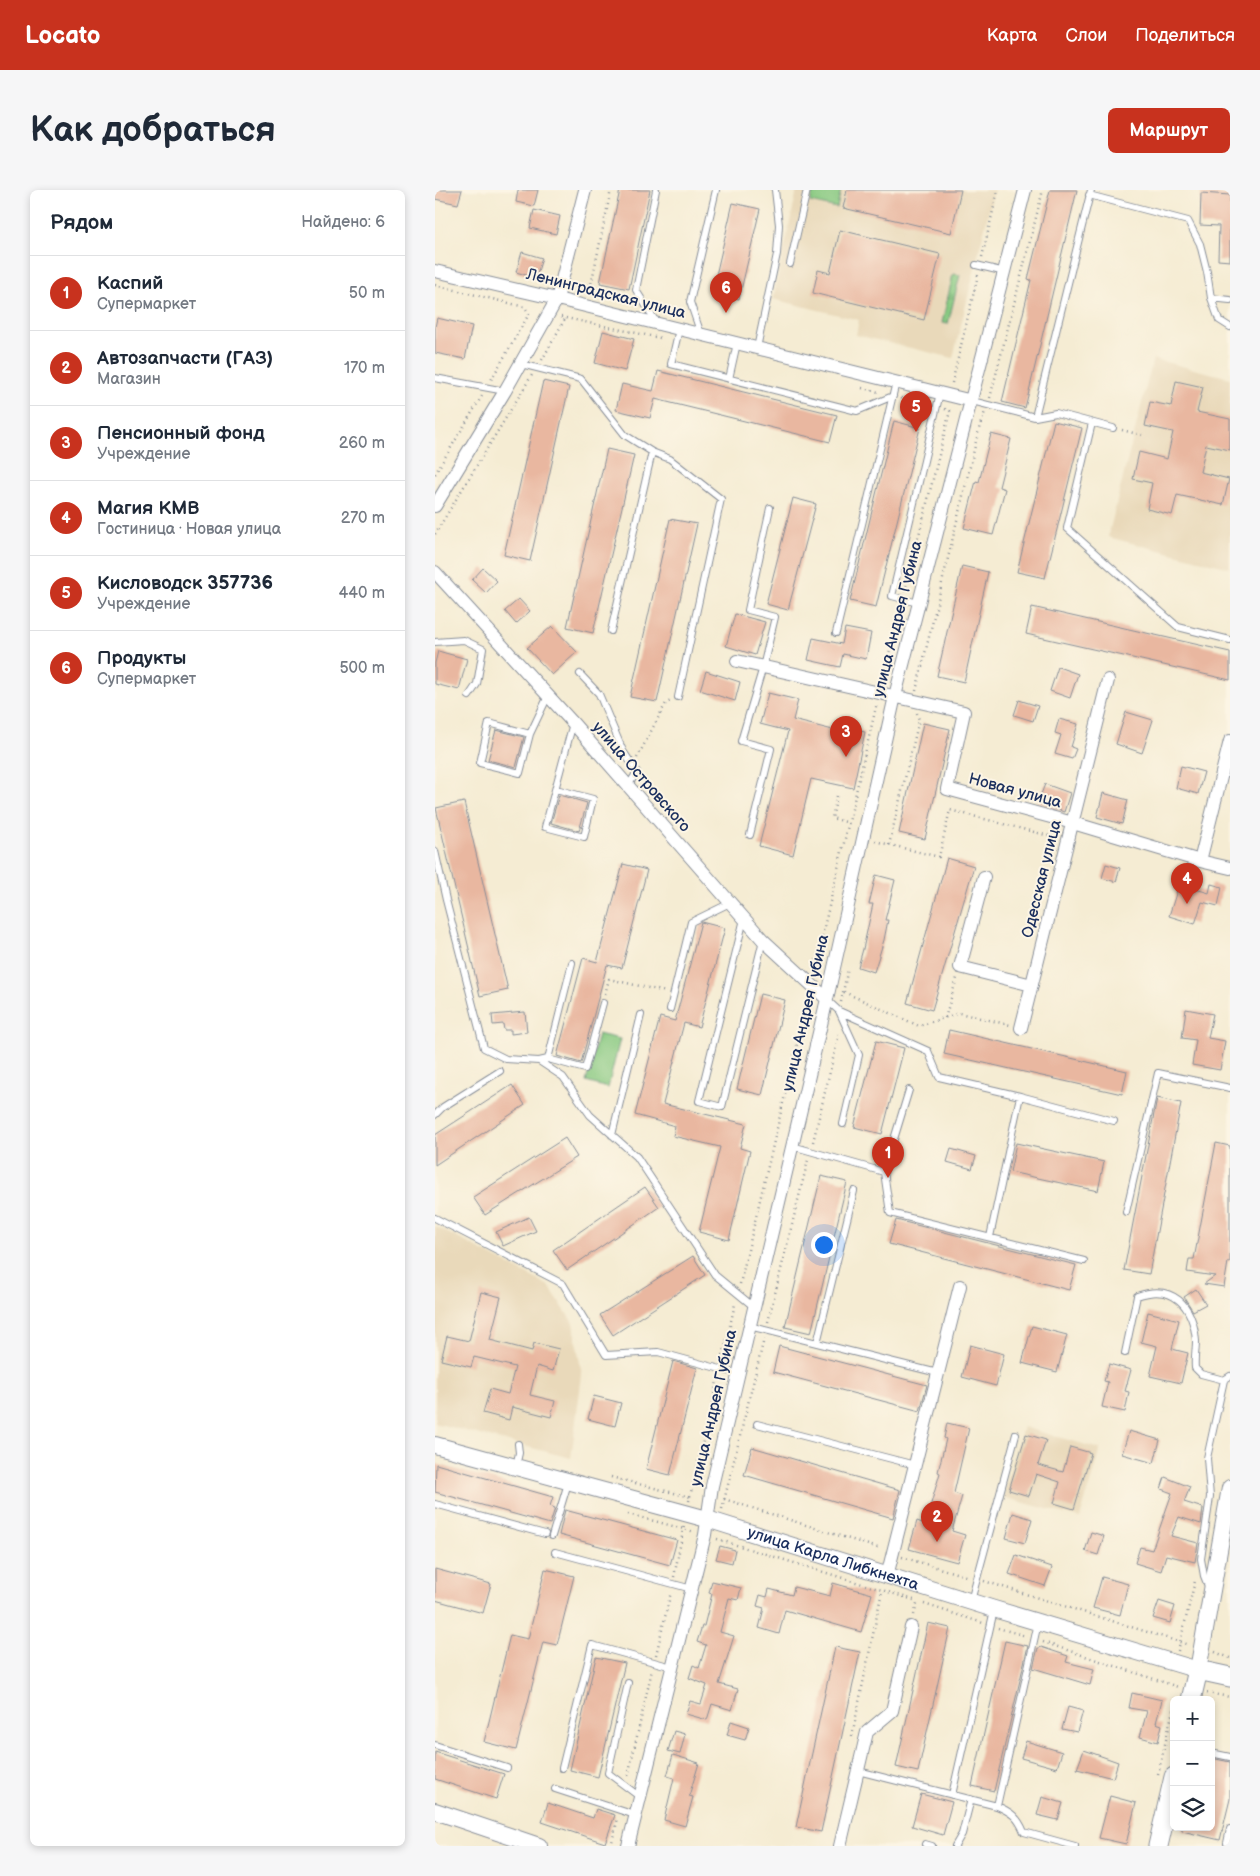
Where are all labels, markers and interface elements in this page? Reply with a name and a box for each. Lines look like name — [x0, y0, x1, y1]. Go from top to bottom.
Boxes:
text: Locato — [25, 21, 100, 50]
text: Карта — [987, 25, 1037, 46]
text: Слои — [1065, 25, 1107, 46]
text: Поделиться — [1135, 25, 1235, 46]
button: Маршрут — [1108, 108, 1230, 153]
text: Как добраться — [30, 109, 276, 152]
text: Рядом — [50, 210, 113, 235]
text: Найдено: 6 — [301, 213, 385, 232]
street label: Ленинградская улица — [523, 265, 688, 323]
text: Каспий — [97, 272, 163, 295]
pin: 6 — [710, 272, 742, 313]
text: 1 — [63, 284, 69, 303]
text: 50 m — [349, 284, 385, 303]
text: Супермаркет — [97, 295, 196, 314]
text: Автозапчасти (ГАЗ) — [97, 347, 273, 370]
text: 2 — [61, 359, 71, 378]
text: 170 m — [344, 359, 385, 378]
text: Магазин — [97, 370, 161, 389]
pin: 5 — [900, 391, 932, 432]
text: Пенсионный фонд — [97, 422, 265, 445]
text: 3 — [61, 434, 71, 453]
text: 260 m — [339, 434, 385, 453]
text: Учреждение — [97, 445, 190, 464]
text: Магия КМВ — [97, 497, 199, 520]
text: 4 — [61, 509, 71, 528]
text: 270 m — [341, 509, 385, 528]
text: Гостиница · Новая улица — [97, 520, 281, 539]
street label: улица Андрея Губина — [869, 538, 927, 699]
text: Кисловодск 357736 — [97, 572, 273, 595]
text: 5 — [61, 584, 71, 603]
text: 440 m — [339, 584, 385, 603]
text: Учреждение — [97, 595, 190, 614]
text: Продукты — [97, 647, 186, 670]
text: 6 — [61, 659, 71, 678]
text: 500 m — [339, 659, 385, 678]
text: Супермаркет — [97, 670, 196, 689]
pin: 3 — [830, 716, 862, 757]
street label: улица Островского — [588, 718, 694, 836]
street label: Новая улица — [966, 769, 1064, 813]
street label: Одесская улица — [1018, 817, 1066, 940]
pin: 4 — [1171, 863, 1203, 904]
street label: улица Андрея Губина — [779, 932, 833, 1093]
pin: 1 — [872, 1137, 904, 1178]
your location — [811, 1232, 837, 1258]
street label: улица Андрея Губина — [687, 1327, 741, 1488]
pin: 2 — [921, 1501, 953, 1542]
street label: улица Карла Либкнехта — [745, 1523, 922, 1594]
map controls — [1170, 1696, 1215, 1831]
button: + — [1170, 1696, 1215, 1741]
button: − — [1170, 1741, 1215, 1786]
button: layers — [1170, 1786, 1215, 1831]

